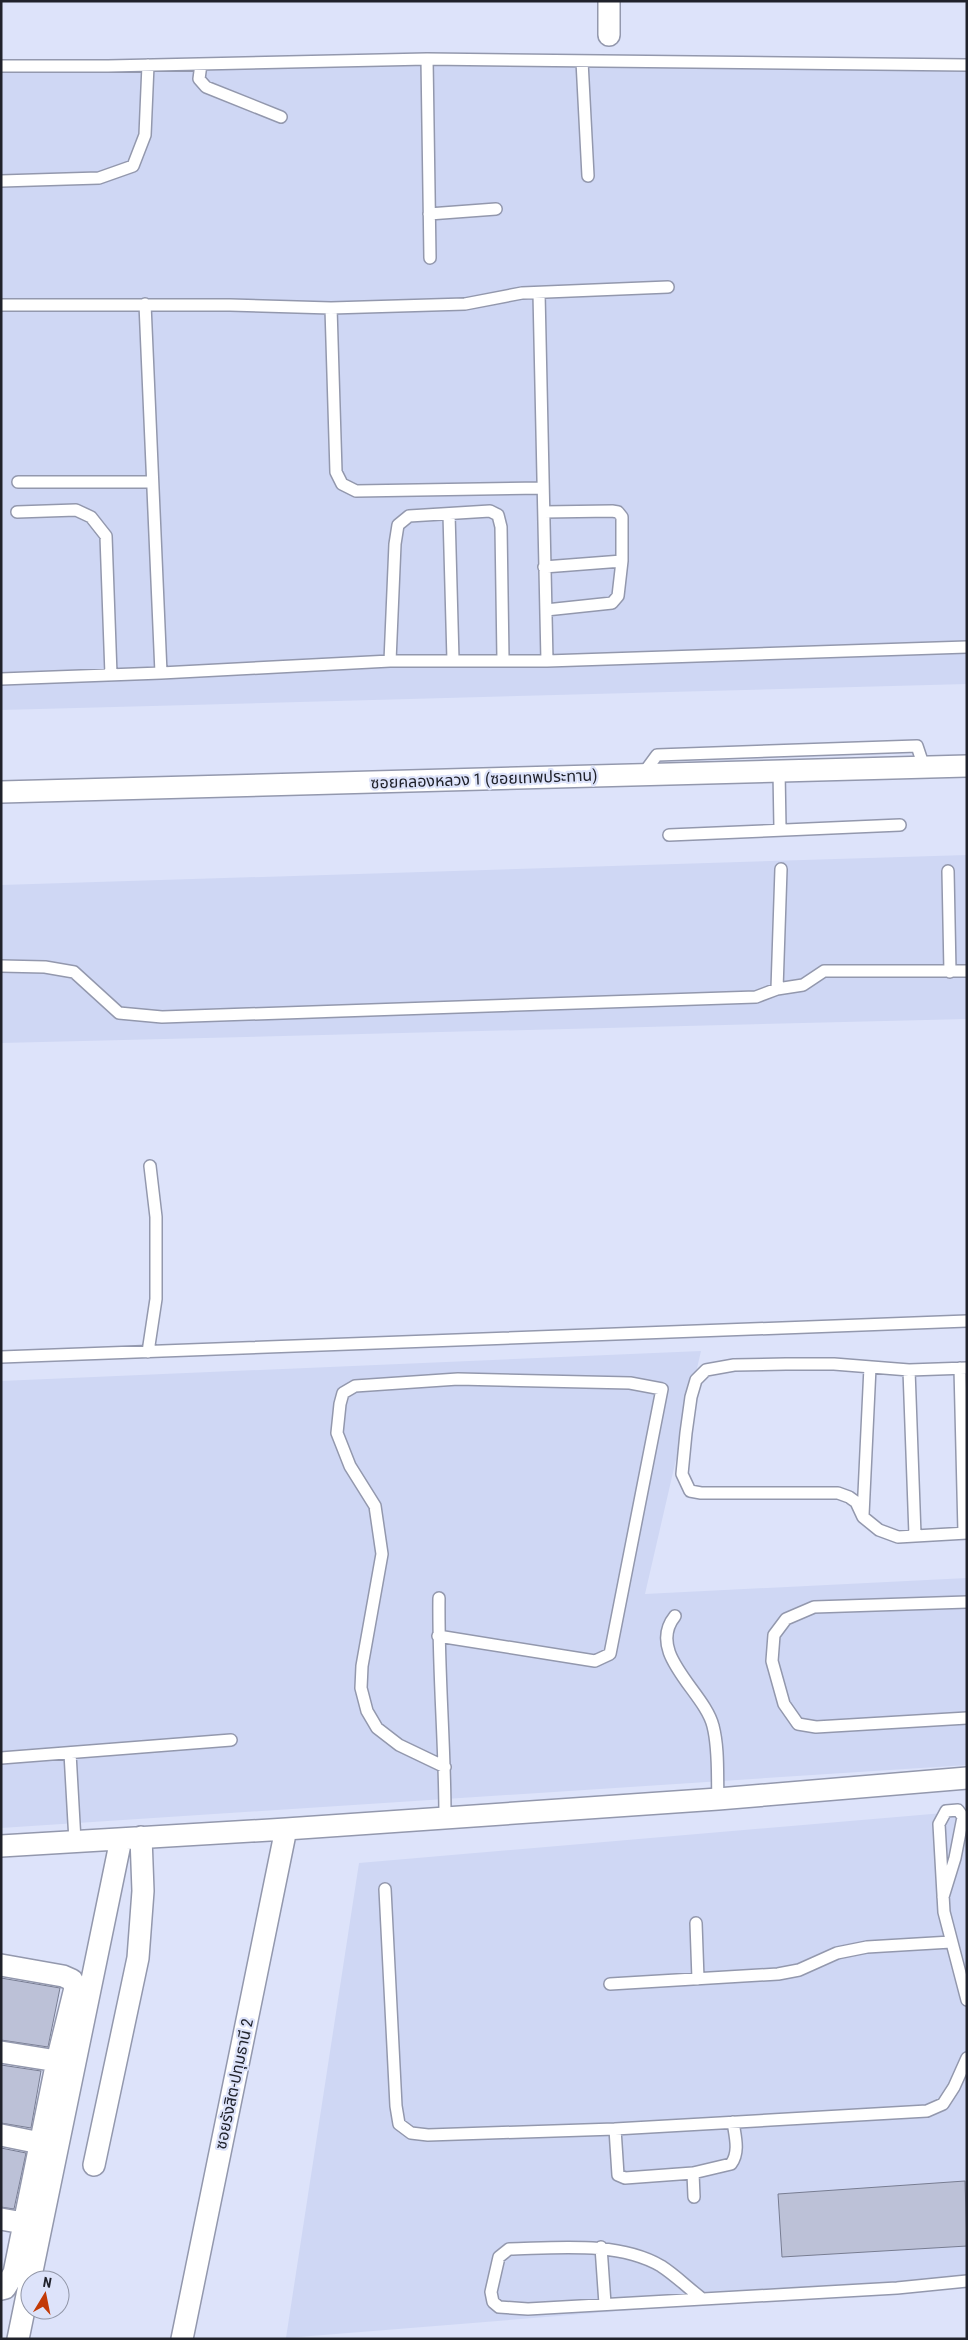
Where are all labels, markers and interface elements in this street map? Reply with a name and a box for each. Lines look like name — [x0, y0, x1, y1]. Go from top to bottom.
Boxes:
street label: ซอยคลองหลวง 1 (ซอยเทพประทาน) — [370, 766, 598, 792]
street label: ซอยรังสิต-ปทุมธานี 2 — [211, 2017, 257, 2151]
north arrow — [20, 2270, 70, 2320]
text: N — [42, 2274, 53, 2291]

